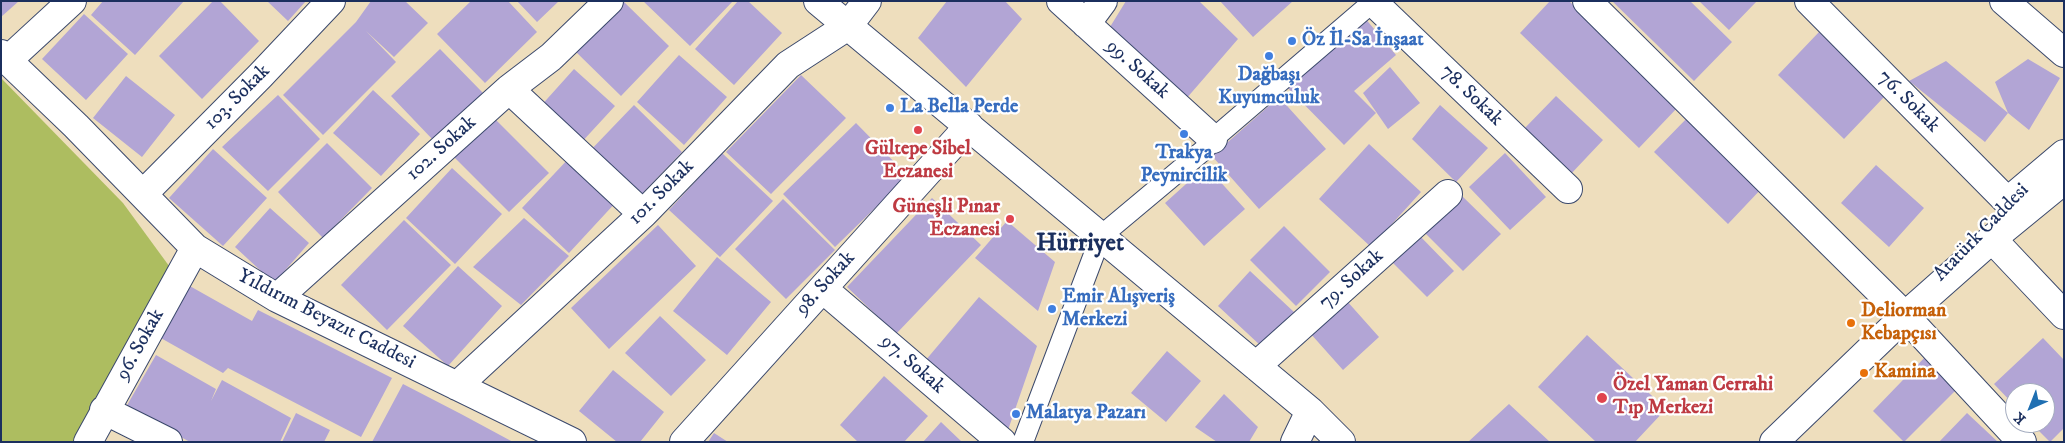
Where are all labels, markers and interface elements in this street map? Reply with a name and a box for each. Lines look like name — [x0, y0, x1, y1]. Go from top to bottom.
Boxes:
place label: Öz İl-Sa İnşaat — [1302, 29, 1424, 53]
street label: 99. Sokak — [1100, 35, 1174, 105]
marker: Öz İl-Sa İnşaat — [1286, 35, 1298, 47]
marker: Dağbaşı Kuyumculuk — [1263, 50, 1275, 62]
street label: 103. Sokak — [200, 60, 276, 136]
street label: 78. Sokak — [1435, 60, 1507, 132]
place label: Dağbaşı Kuyumculuk — [1218, 64, 1320, 111]
street label: 76. Sokak — [1872, 66, 1944, 138]
place label: La Bella Perde — [900, 96, 1018, 120]
marker: La Bella Perde — [884, 102, 896, 114]
street label: 102. Sokak — [402, 111, 482, 187]
marker: Gültepe Sibel Eczanesi — [912, 124, 924, 136]
marker: Trakya Peynircilik — [1178, 128, 1190, 140]
place label: Gültepe Sibel Eczanesi — [865, 138, 971, 185]
place label: Trakya Peynircilik — [1141, 142, 1227, 189]
street label: 101. Sokak — [624, 155, 700, 231]
street label: Atatürk Caddesi — [1929, 179, 2035, 287]
place label: Güneşli Pınar Eczanesi — [892, 196, 1000, 243]
marker: Güneşli Pınar Eczanesi — [1004, 213, 1016, 225]
district label: Hürriyet — [1036, 230, 1124, 260]
street label: 79. Sokak — [1315, 245, 1389, 315]
street label: 98. Sokak — [791, 247, 861, 321]
street label: Yıldırım Beyazıt Caddesi — [233, 265, 419, 375]
place label: Emir Alışveriş Merkezi — [1062, 286, 1175, 333]
place label: Deliorman Kebapçısı — [1861, 300, 1946, 347]
marker: Emir Alışveriş Merkezi — [1046, 303, 1058, 315]
street label: 96. Sokak — [112, 305, 170, 385]
marker: Deliorman Kebapçısı — [1845, 317, 1857, 329]
street label: 97. Sokak — [875, 330, 949, 400]
place label: Kamina — [1874, 361, 1936, 385]
marker: Kamina — [1858, 367, 1870, 379]
place label: Özel Yaman Cerrahi Tıp Merkezi — [1613, 374, 1773, 421]
north arrow — [2005, 383, 2055, 433]
marker: Özel Yaman Cerrahi Tıp Merkezi — [1595, 391, 1609, 405]
place label: Malatya Pazarı — [1026, 402, 1146, 426]
marker: Malatya Pazarı — [1010, 408, 1022, 420]
text: K — [2010, 408, 2030, 428]

